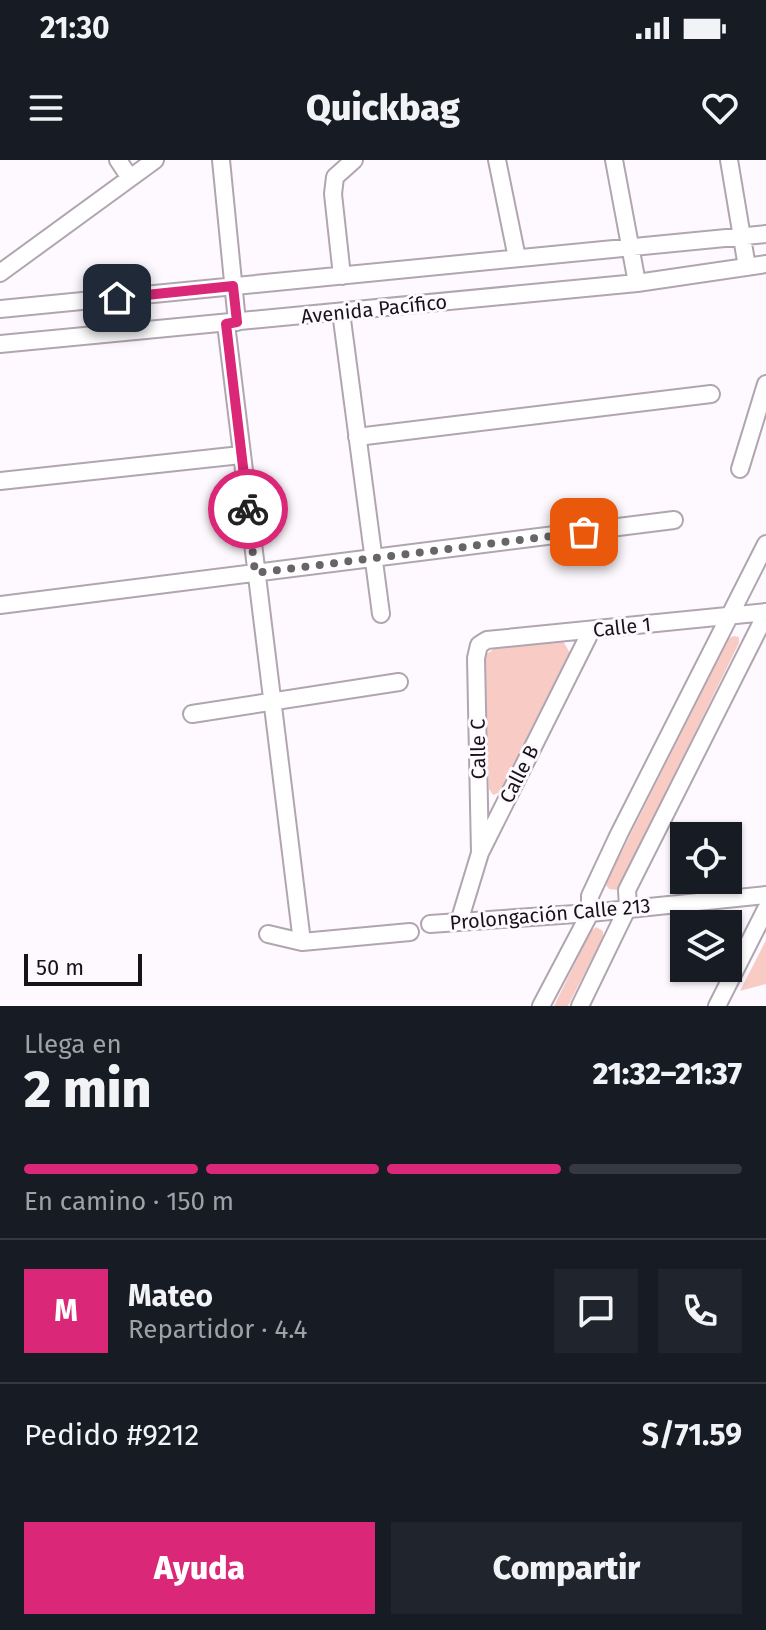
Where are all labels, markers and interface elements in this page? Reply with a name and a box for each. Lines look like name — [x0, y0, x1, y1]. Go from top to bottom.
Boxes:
text: 21:30 — [40, 10, 110, 46]
icon: menu — [24, 86, 68, 130]
text: Quickbag — [306, 86, 460, 130]
icon: heart — [698, 86, 742, 130]
pin — [83, 264, 151, 332]
icon: home — [95, 276, 139, 320]
street label: Avenida Pacífico — [300, 289, 448, 329]
courier — [208, 469, 288, 549]
icon: bike — [226, 487, 270, 531]
pin — [550, 498, 618, 566]
icon: bag — [562, 510, 606, 554]
street label: Calle 1 — [592, 612, 652, 642]
street label: Calle C — [465, 718, 491, 780]
street label: Calle B — [494, 741, 544, 807]
map controls — [670, 822, 742, 982]
button: locate — [670, 822, 742, 894]
street label: Prolongación Calle 213 — [449, 893, 651, 935]
button: layers — [670, 910, 742, 982]
scale bar — [24, 950, 142, 986]
text: 50 m — [36, 954, 84, 981]
text: Llega en — [24, 1029, 122, 1060]
text: 21:32–21:37 — [593, 1056, 742, 1092]
text: 2 min — [24, 1058, 151, 1121]
text: En camino · 150 m — [24, 1186, 234, 1217]
button: chat — [554, 1269, 638, 1353]
button: phone — [658, 1269, 742, 1353]
text: Mateo — [128, 1278, 213, 1314]
text: M — [54, 1293, 78, 1329]
text: Repartidor · 4.4 — [128, 1314, 307, 1345]
text: Pedido #9212 — [24, 1417, 199, 1453]
text: S/71.59 — [642, 1417, 742, 1453]
button: Ayuda — [24, 1522, 375, 1614]
button: Compartir — [391, 1522, 742, 1614]

